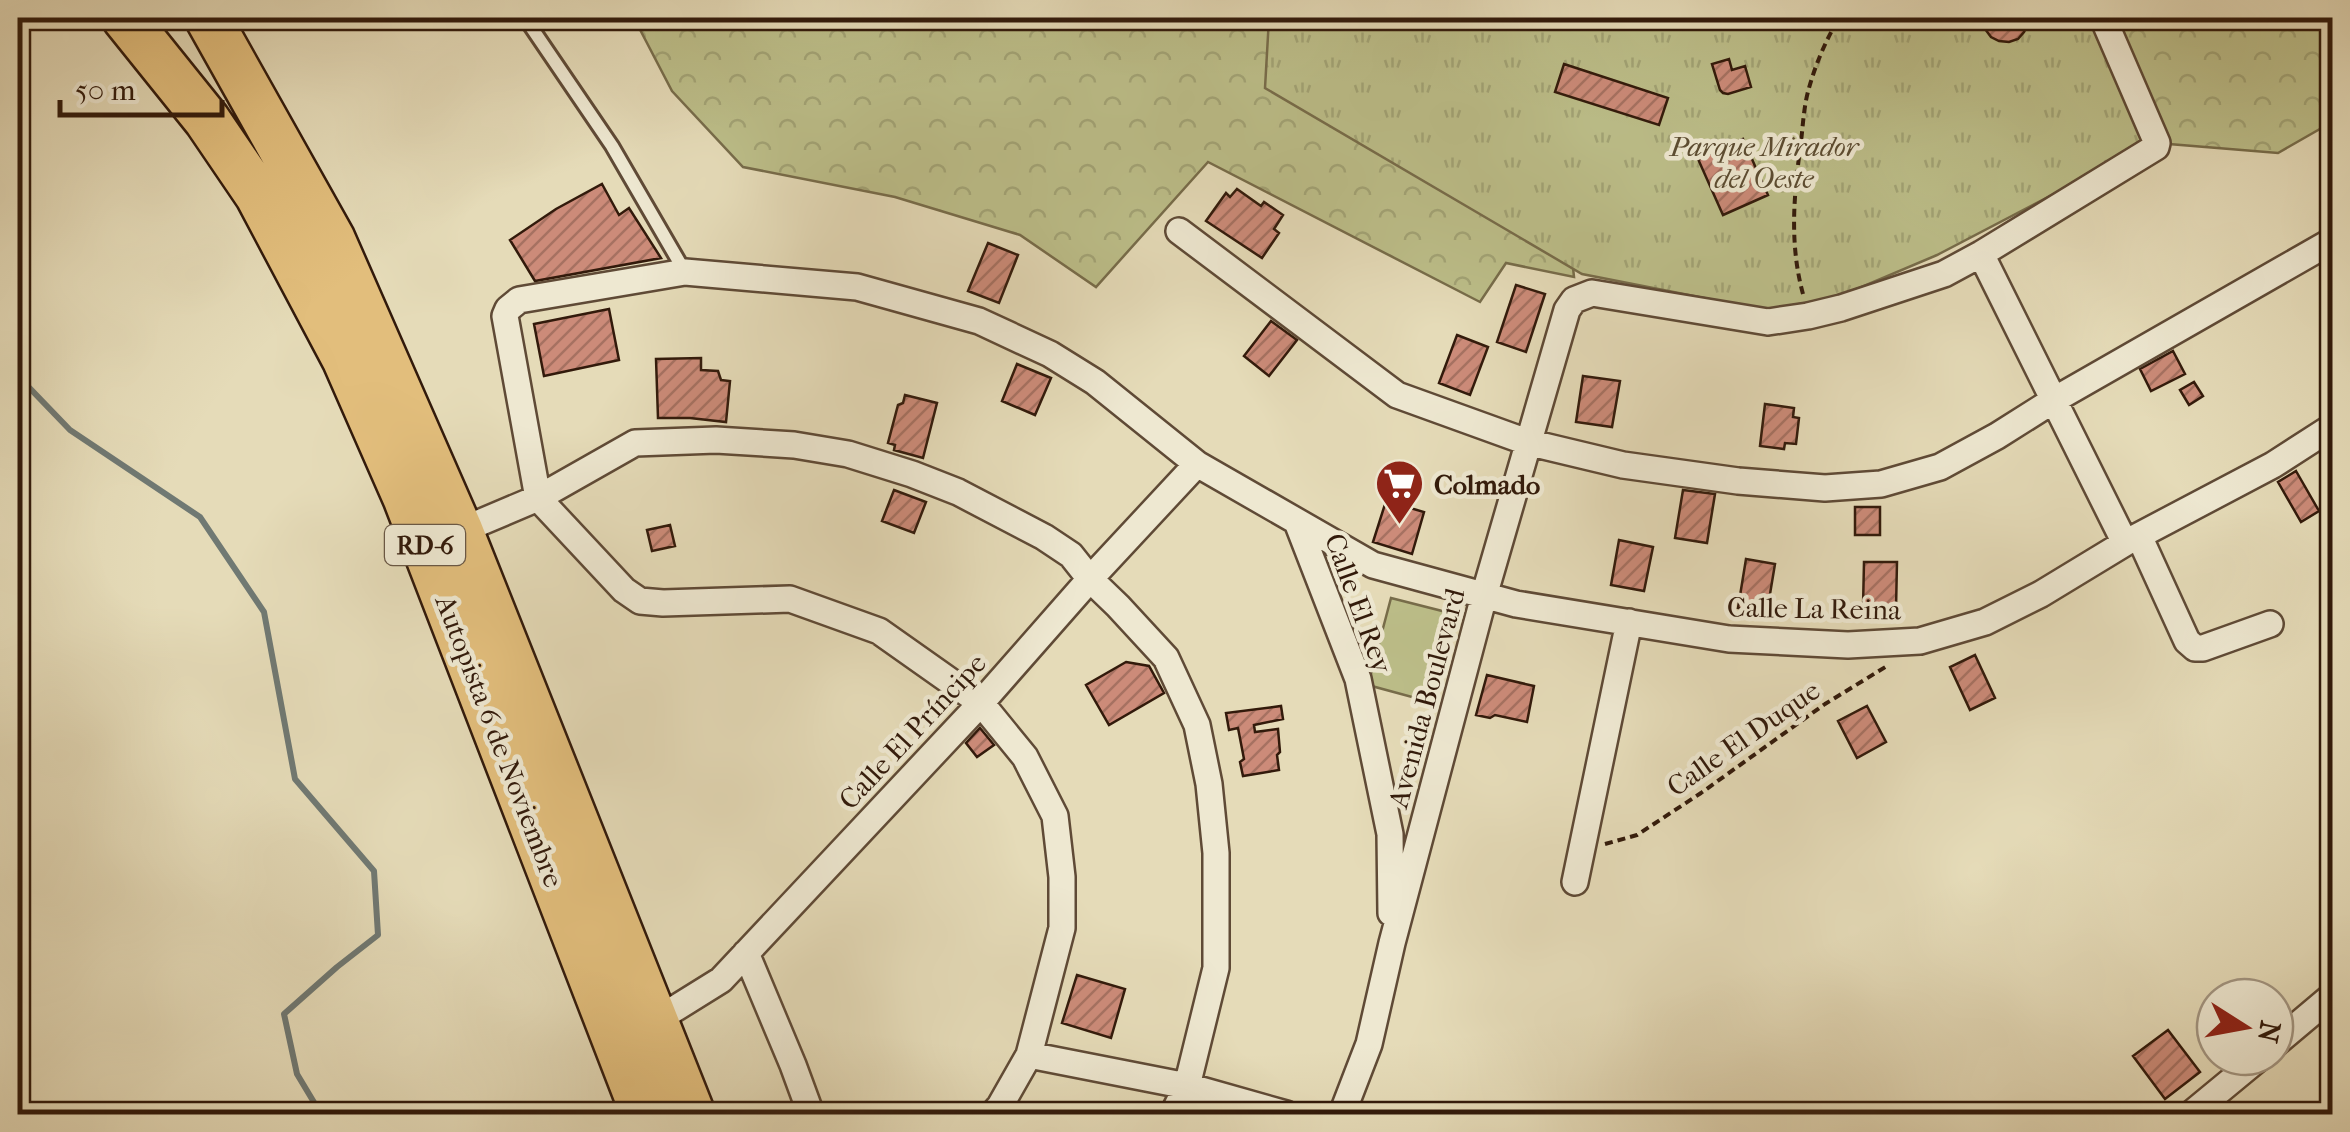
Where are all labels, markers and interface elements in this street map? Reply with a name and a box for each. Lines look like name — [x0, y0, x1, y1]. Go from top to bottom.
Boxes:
scale bar — [60, 55, 222, 117]
text: 50 m — [75, 73, 136, 108]
park label: Parque Mirador del Oeste — [1668, 130, 1861, 195]
supermarket icon: Colmado — [1373, 458, 1425, 526]
place label: Colmado — [1434, 468, 1540, 501]
road number: RD-6 — [385, 525, 465, 565]
street label: Calle El Rey — [1318, 529, 1399, 678]
street label: Avenida Boulevard — [1381, 584, 1472, 813]
street label: Autopista 6 de Noviembre — [428, 589, 571, 892]
street label: Calle La Reina — [1727, 590, 1902, 627]
street label: Calle El Príncipe — [832, 647, 993, 816]
street label: Calle El Duque — [1661, 673, 1826, 803]
north arrow — [2195, 977, 2295, 1077]
text: N — [2251, 1018, 2287, 1046]

